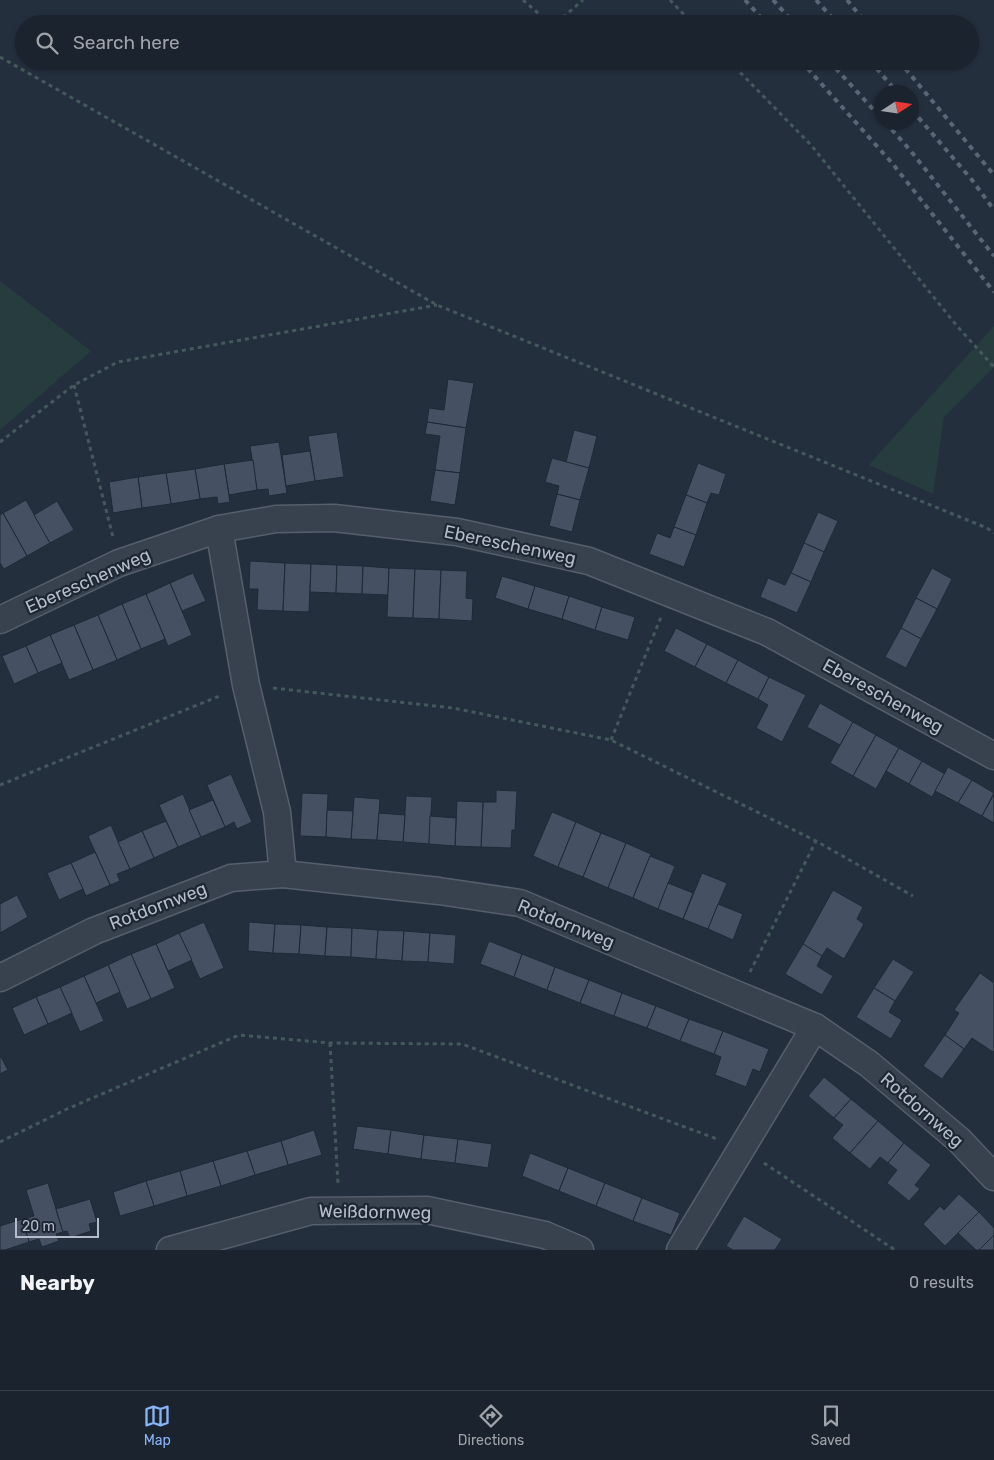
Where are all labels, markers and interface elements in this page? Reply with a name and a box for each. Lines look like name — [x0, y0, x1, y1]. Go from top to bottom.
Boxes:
search box — [15, 15, 979, 70]
icon: search — [33, 29, 61, 57]
text: Search here — [73, 31, 180, 54]
north arrow — [874, 85, 919, 130]
street label: Ebereschenweg — [442, 520, 578, 570]
street label: Ebereschenweg — [22, 544, 154, 618]
street label: Ebereschenweg — [819, 654, 947, 738]
street label: Rotdornweg — [106, 877, 210, 935]
street label: Rotdornweg — [514, 895, 618, 953]
street label: Rotdornweg — [876, 1068, 968, 1152]
street label: Weißdornweg — [318, 1200, 432, 1224]
scale bar — [15, 1215, 99, 1238]
text: 20 m — [22, 1218, 55, 1235]
text: Nearby — [20, 1270, 95, 1295]
text: 0 results — [909, 1273, 974, 1292]
tab: Map — [143, 1402, 171, 1449]
tab: Directions — [458, 1402, 524, 1449]
tab: Saved — [811, 1402, 851, 1449]

